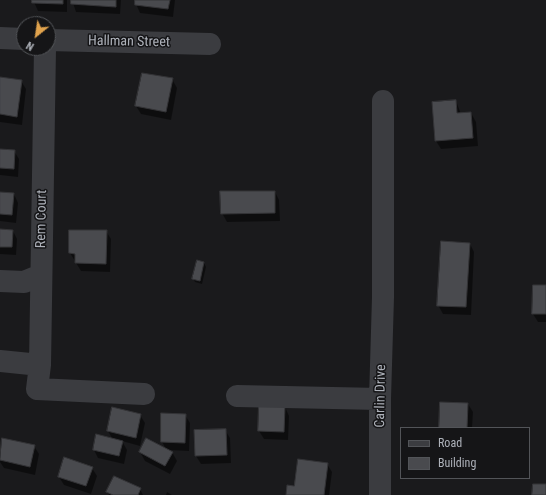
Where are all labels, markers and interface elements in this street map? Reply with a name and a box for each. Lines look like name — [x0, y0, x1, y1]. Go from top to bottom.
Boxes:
north arrow — [16, 16, 56, 56]
street label: Hallman Street — [88, 33, 170, 51]
text: N — [24, 39, 36, 53]
street label: Rem Court — [33, 190, 51, 248]
street label: Carlin Drive — [372, 364, 390, 428]
legend — [400, 427, 530, 479]
text: Road — [438, 436, 462, 450]
text: Building — [438, 456, 476, 470]

